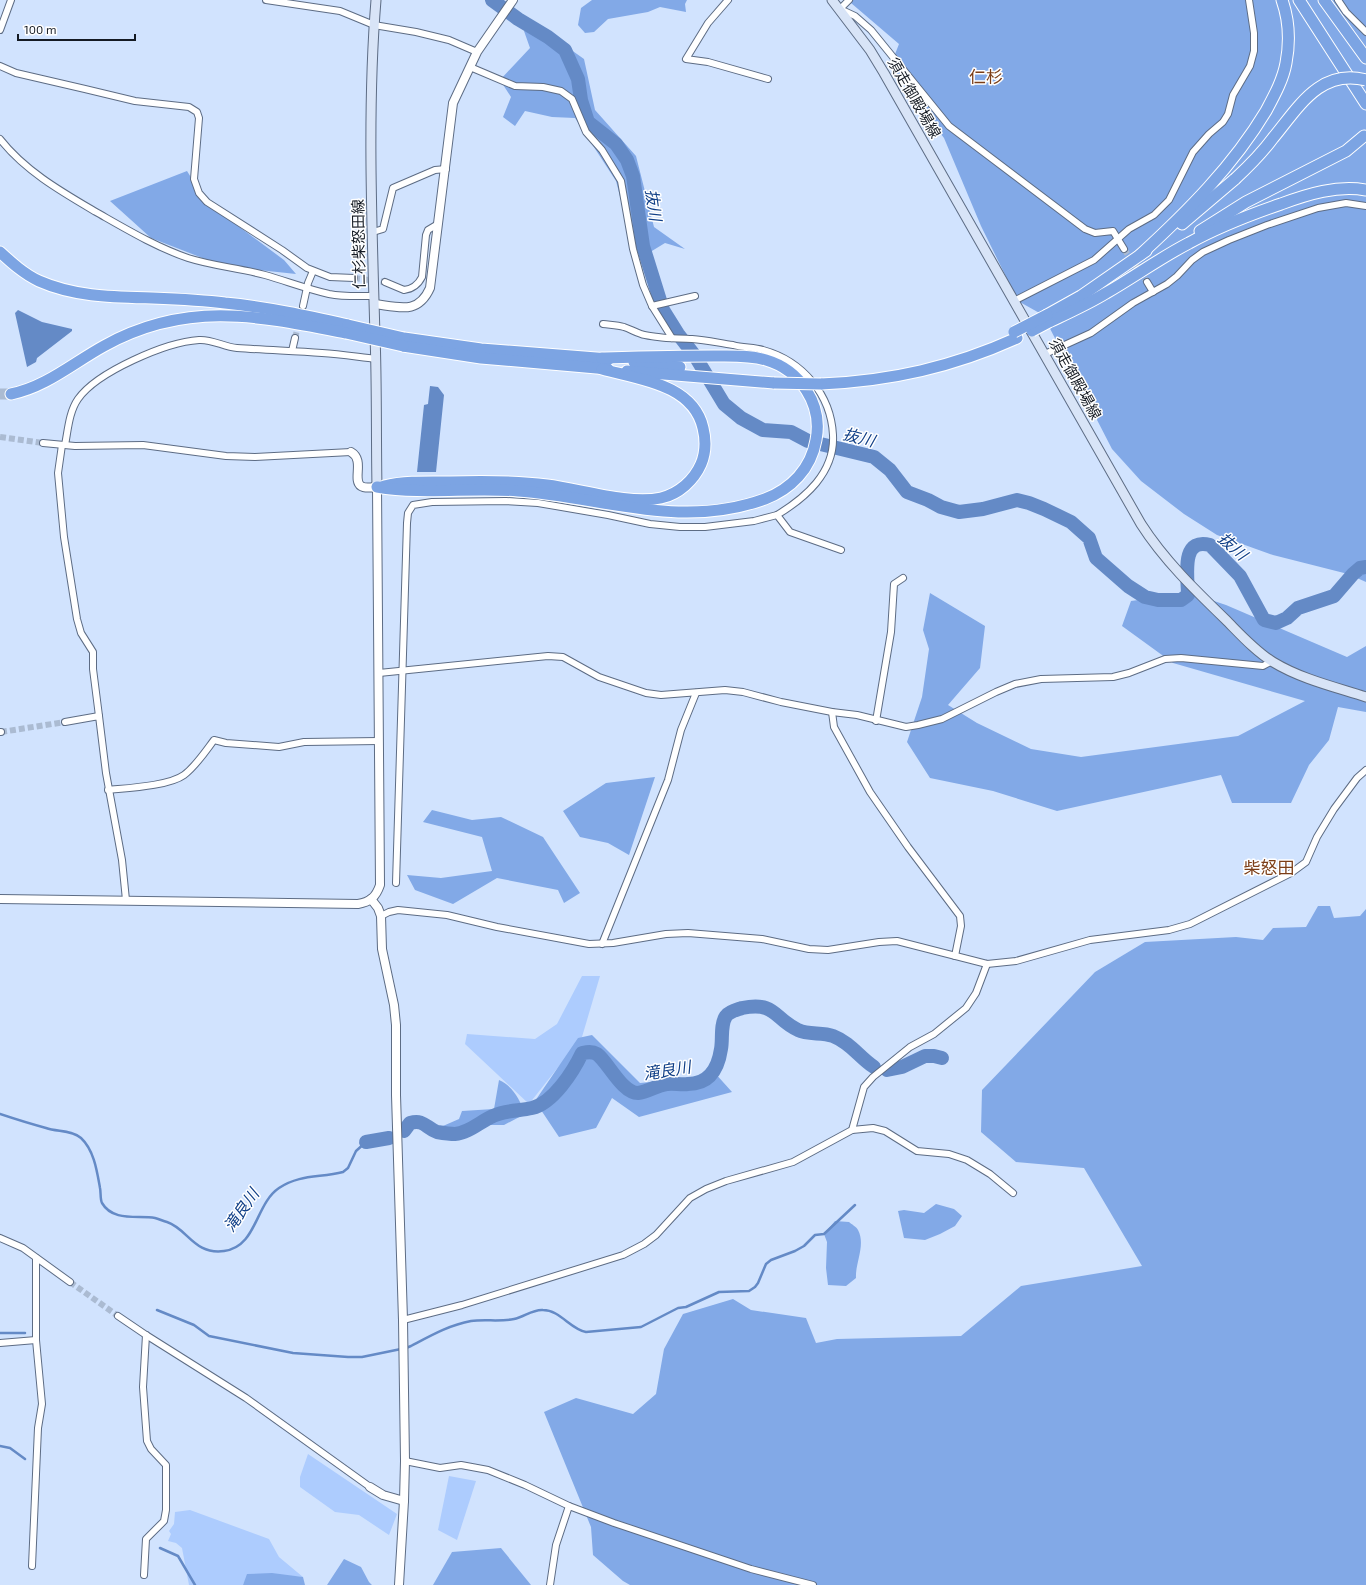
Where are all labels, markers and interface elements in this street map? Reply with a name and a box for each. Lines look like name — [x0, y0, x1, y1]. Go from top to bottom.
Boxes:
scale bar — [18, 16, 135, 42]
text: 100 m — [24, 22, 56, 36]
street label: 須走御殿場線 — [885, 54, 945, 141]
district label: 仁杉 — [969, 66, 1003, 86]
water label: 抜川 — [643, 188, 666, 224]
street label: 仁杉柴怒田線 — [348, 199, 368, 289]
street label: 須走御殿場線 — [1046, 335, 1106, 422]
water label: 抜川 — [841, 423, 879, 450]
water label: 抜川 — [1215, 528, 1253, 565]
district label: 柴怒田 — [1244, 857, 1295, 877]
water label: 滝良川 — [642, 1056, 694, 1083]
water label: 滝良川 — [219, 1183, 263, 1235]

